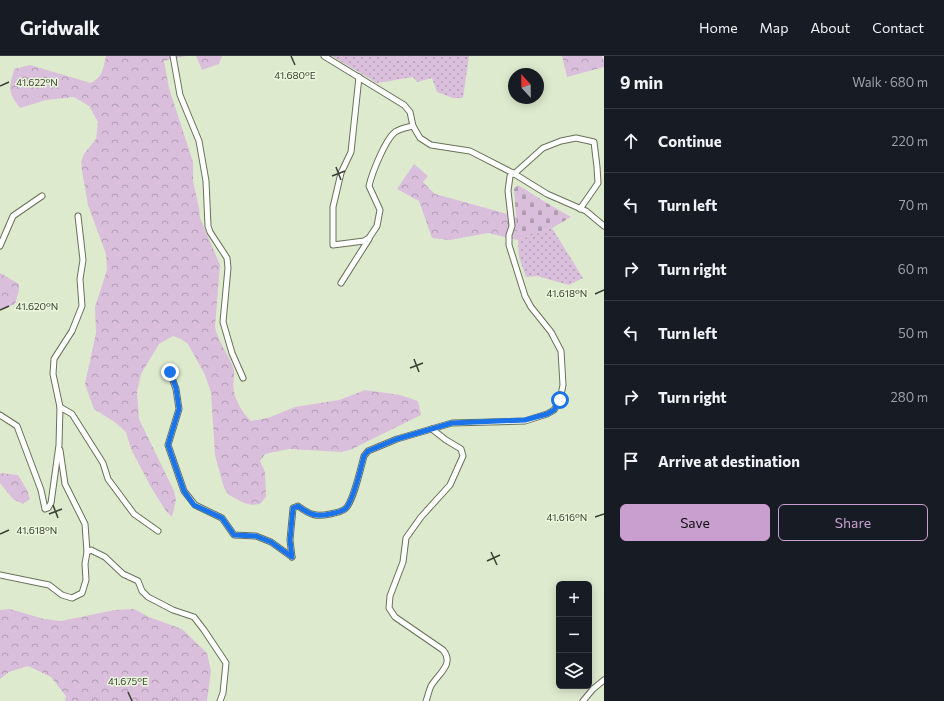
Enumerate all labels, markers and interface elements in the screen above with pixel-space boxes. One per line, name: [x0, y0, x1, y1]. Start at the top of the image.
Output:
text: Gridwalk: [20, 16, 100, 39]
text: Home: [699, 19, 738, 36]
text: Map: [760, 19, 788, 36]
text: About: [810, 19, 850, 36]
text: Contact: [872, 19, 924, 36]
north arrow: [508, 68, 544, 104]
text: 41.680°E: [274, 69, 316, 81]
text: 9 min: [620, 72, 663, 93]
text: Walk · 680 m: [852, 74, 928, 90]
text: 41.622°N: [16, 76, 58, 88]
icon: ahead: [620, 130, 642, 152]
text: Continue: [658, 132, 722, 150]
text: 220 m: [891, 133, 928, 149]
icon: left: [620, 194, 642, 216]
text: Turn left: [658, 196, 717, 214]
text: 70 m: [899, 197, 928, 213]
icon: right: [620, 258, 642, 280]
text: Turn right: [658, 260, 727, 278]
text: 60 m: [898, 261, 928, 277]
text: 41.618°N: [547, 287, 587, 299]
text: 41.620°N: [16, 300, 58, 312]
icon: left: [620, 322, 642, 344]
text: Turn left: [658, 324, 717, 342]
text: 50 m: [898, 325, 928, 341]
route end: [161, 363, 179, 381]
icon: right: [620, 386, 642, 408]
text: Turn right: [658, 388, 727, 406]
text: 280 m: [891, 389, 928, 405]
route start: [551, 391, 569, 409]
icon: arrive: [620, 450, 642, 472]
text: Arrive at destination: [658, 452, 800, 470]
button: Save: [620, 504, 770, 541]
button: Share: [778, 504, 928, 541]
text: 41.616°N: [547, 511, 587, 523]
text: 41.618°N: [17, 524, 57, 536]
map controls: [556, 581, 592, 689]
button: +: [556, 581, 592, 617]
button: −: [556, 617, 592, 653]
button: layers: [556, 653, 592, 689]
text: 41.675°E: [108, 675, 148, 687]

